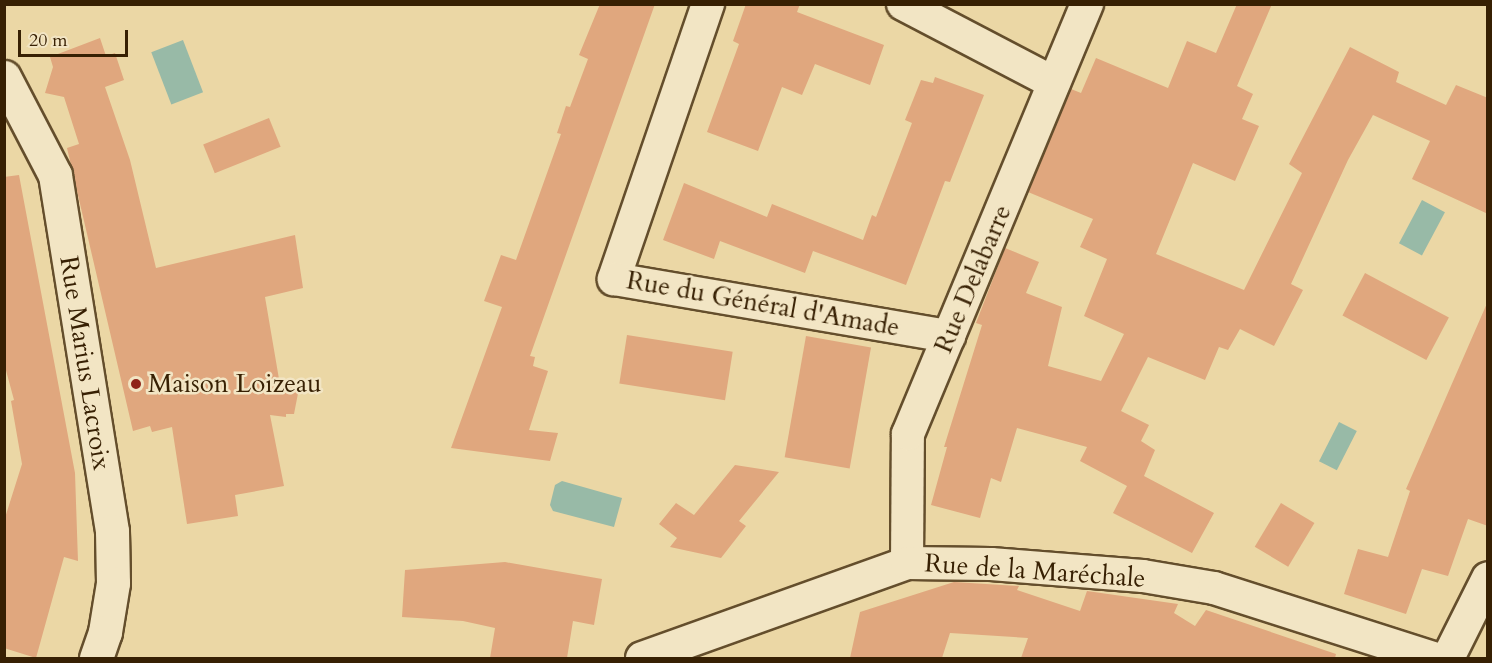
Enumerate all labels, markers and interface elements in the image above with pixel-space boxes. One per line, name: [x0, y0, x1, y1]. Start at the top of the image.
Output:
scale bar: [21, 18, 130, 56]
text: 20 m: [29, 28, 68, 53]
street label: Rue Delabarre: [928, 200, 1018, 358]
street label: Rue Marius Lacroix: [53, 254, 117, 472]
street label: Rue du Général d'Amade: [624, 265, 902, 343]
place label: Maison Loizeau: [148, 368, 322, 400]
marker: Maison Loizeau: [129, 377, 143, 391]
street label: Rue de la Maréchale: [924, 548, 1146, 594]

